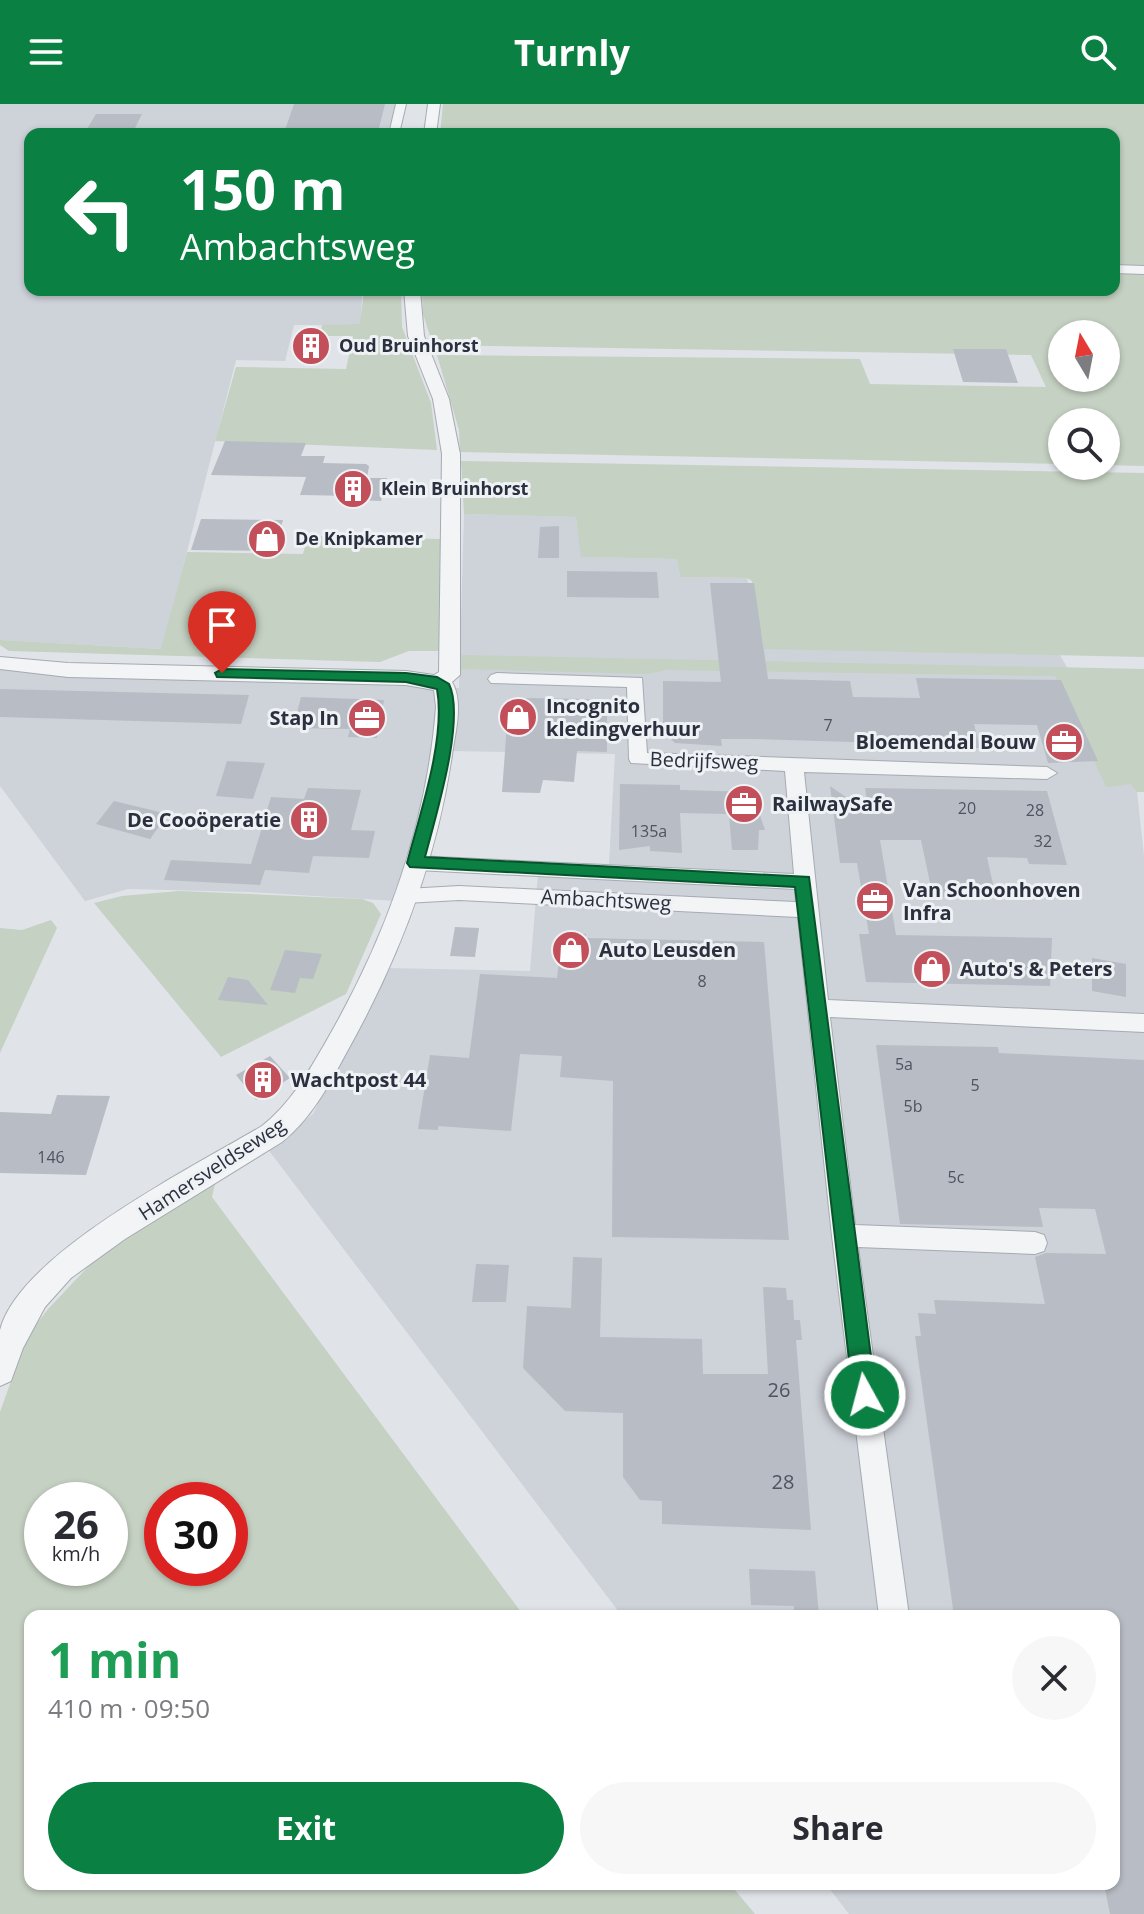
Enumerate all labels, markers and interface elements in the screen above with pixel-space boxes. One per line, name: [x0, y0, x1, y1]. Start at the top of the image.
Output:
text: Turnly: [514, 28, 630, 77]
icon: menu: [24, 30, 68, 74]
icon: search: [1076, 30, 1120, 74]
text: 150 m: [180, 150, 346, 226]
icon: left: [48, 160, 152, 264]
text: Ambachtsweg: [180, 222, 415, 271]
north arrow: [1048, 320, 1120, 392]
map controls: [1048, 320, 1120, 480]
building icon: Oud Bruinhorst: [290, 325, 332, 367]
place label: Oud Bruinhorst: [339, 333, 479, 357]
button: search: [1048, 408, 1120, 480]
building icon: Klein Bruinhorst: [332, 468, 374, 510]
place label: Klein Bruinhorst: [381, 476, 529, 500]
shop icon: De Knipkamer: [246, 518, 288, 560]
place label: De Knipkamer: [295, 526, 423, 550]
pin: [188, 591, 256, 673]
icon: arrive: [200, 603, 244, 647]
place label: Incognito kledingverhuur: [546, 692, 700, 742]
shop icon: Incognito kledingverhuur: [497, 696, 539, 738]
office icon: Stap In: [346, 697, 388, 739]
place label: Stap In: [270, 704, 339, 731]
house number: 7: [823, 714, 833, 736]
office icon: Bloemendal Bouw: [1043, 721, 1085, 763]
place label: Bloemendal Bouw: [856, 728, 1036, 755]
street label: Bedrijfsweg: [649, 745, 759, 776]
office icon: RailwaySafe: [723, 783, 765, 825]
place label: RailwaySafe: [772, 790, 893, 817]
house number: 20: [958, 797, 976, 819]
building icon: De Cooöperatie: [288, 799, 330, 841]
house number: 28: [1026, 799, 1044, 821]
place label: De Cooöperatie: [127, 806, 281, 833]
house number: 135a: [631, 820, 667, 842]
house number: 32: [1034, 830, 1052, 852]
place label: Van Schoonhoven Infra: [903, 876, 1081, 926]
office icon: Van Schoonhoven Infra: [854, 880, 896, 922]
street label: Ambachtsweg: [540, 883, 672, 916]
shop icon: Auto Leusden: [550, 929, 592, 971]
place label: Auto Leusden: [599, 936, 736, 963]
shop icon: Auto's & Peters: [911, 948, 953, 990]
place label: Auto's & Peters: [960, 955, 1113, 982]
house number: 8: [697, 970, 707, 992]
house number: 5a: [895, 1053, 913, 1075]
building icon: Wachtpost 44: [242, 1059, 284, 1101]
place label: Wachtpost 44: [291, 1066, 427, 1093]
house number: 5: [970, 1074, 980, 1096]
house number: 5b: [904, 1095, 922, 1117]
street label: Hamersveldseweg: [133, 1111, 291, 1226]
house number: 146: [37, 1146, 65, 1168]
house number: 5c: [948, 1166, 965, 1188]
position arrow: [823, 1353, 907, 1437]
house number: 26: [768, 1376, 790, 1403]
house number: 28: [772, 1468, 794, 1495]
speed limit sign: 30: [144, 1482, 248, 1586]
text: 26: [53, 1496, 99, 1551]
text: km/h: [52, 1540, 100, 1567]
text: 1 min: [48, 1627, 181, 1692]
button: close: [1012, 1636, 1096, 1720]
text: 410 m · 09:50: [48, 1690, 210, 1726]
button: Exit: [48, 1782, 564, 1874]
button: Share: [580, 1782, 1096, 1874]

